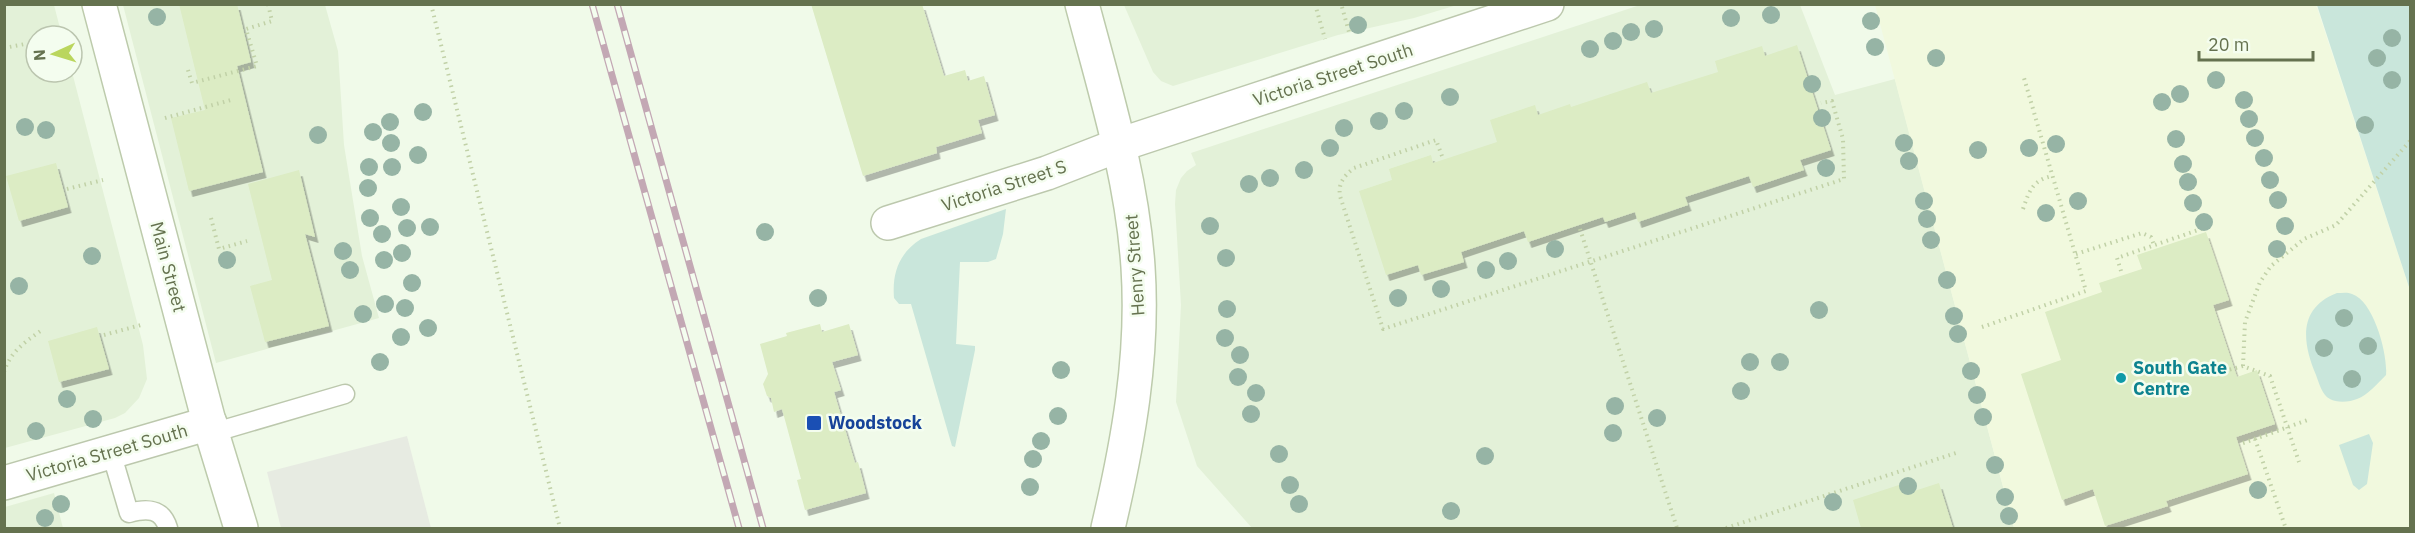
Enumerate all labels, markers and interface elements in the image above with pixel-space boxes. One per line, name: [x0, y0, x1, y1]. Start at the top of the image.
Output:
north arrow: [24, 24, 84, 84]
scale bar: [2199, 24, 2313, 62]
text: 20 m: [2208, 33, 2250, 56]
street label: Victoria Street South: [1250, 38, 1416, 111]
text: N: [29, 49, 49, 62]
street label: Victoria Street S: [939, 155, 1069, 217]
street label: Henry Street: [1119, 213, 1150, 317]
street label: Main Street: [145, 219, 192, 315]
place label: South Gate Centre: [2133, 356, 2227, 400]
marker: South Gate Centre: [2114, 371, 2128, 385]
place label: Woodstock: [828, 411, 923, 434]
marker: Woodstock: [805, 414, 823, 432]
street label: Victoria Street South: [24, 418, 190, 487]

